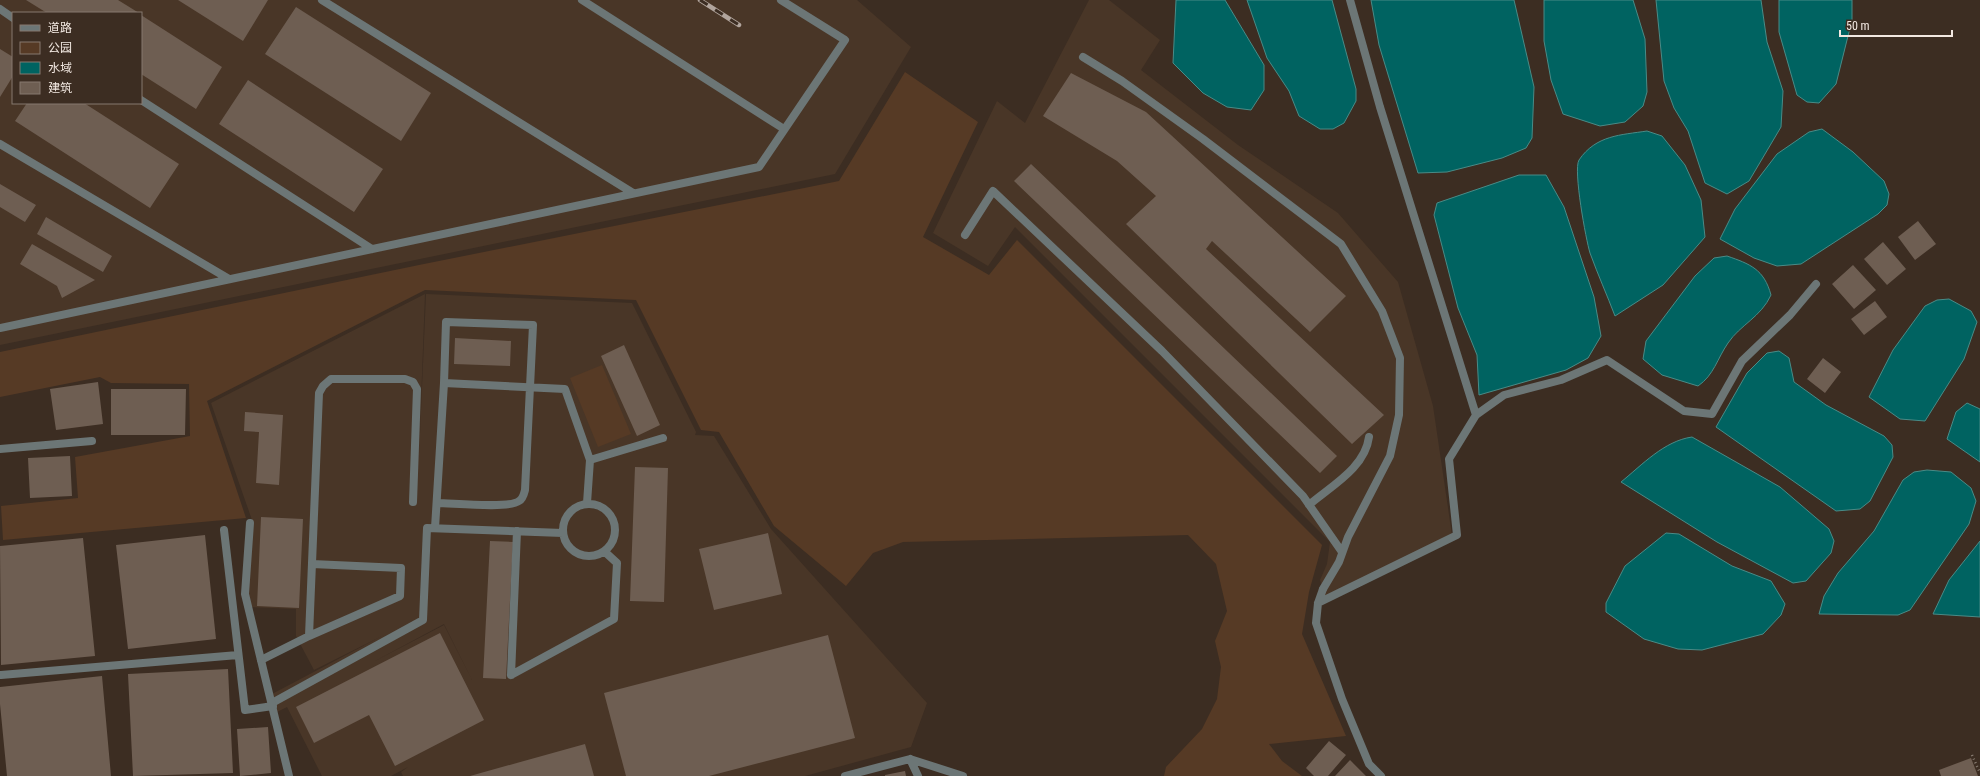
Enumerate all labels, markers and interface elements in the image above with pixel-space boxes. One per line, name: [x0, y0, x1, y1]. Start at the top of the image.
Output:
legend: [12, 12, 142, 104]
scale bar: [1840, 12, 1952, 38]
text: 50 m: [1846, 19, 1870, 33]
text: 道路: [48, 21, 72, 35]
text: 公园: [48, 41, 72, 55]
text: 水域: [48, 61, 72, 75]
text: 建筑: [48, 81, 72, 95]

